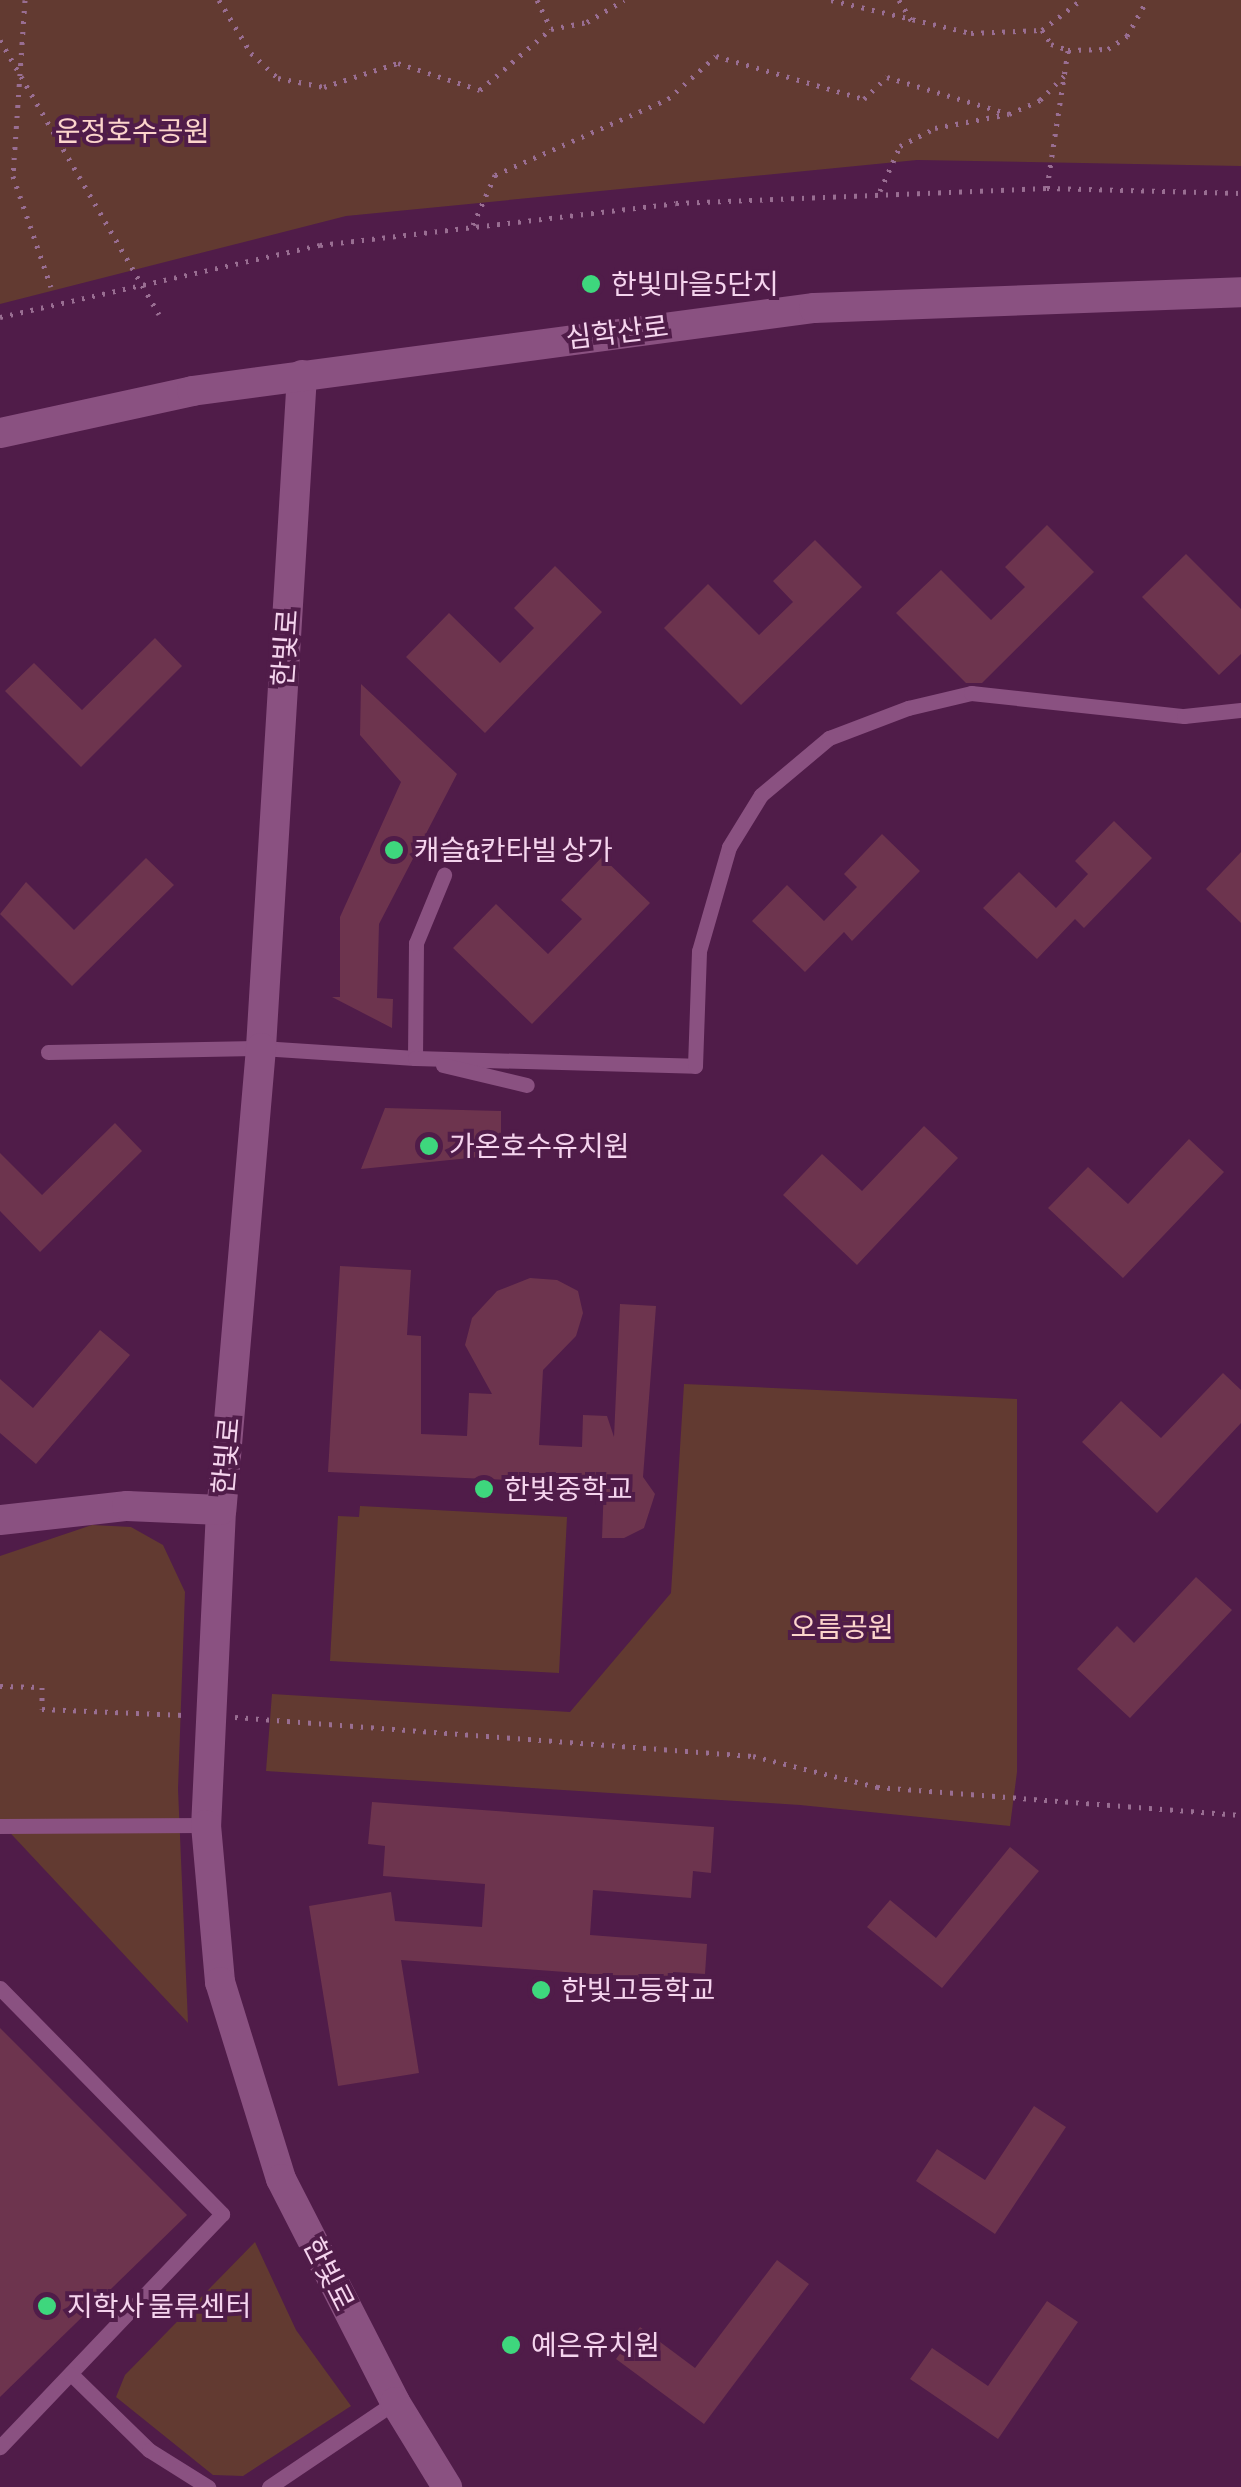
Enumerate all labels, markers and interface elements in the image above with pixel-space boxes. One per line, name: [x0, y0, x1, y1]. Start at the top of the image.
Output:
park label: 운정호수공원: [55, 114, 209, 148]
place label: 한빛마을5단지: [611, 267, 779, 301]
marker: 한빛마을5단지: [580, 273, 602, 295]
street label: 심학산로: [564, 309, 670, 355]
street label: 한빛로: [266, 608, 304, 688]
place label: 캐슬&칸타빌 상가: [414, 833, 613, 867]
marker: 캐슬&칸타빌 상가: [383, 839, 405, 861]
place label: 가온호수유치원: [449, 1129, 629, 1163]
marker: 가온호수유치원: [418, 1135, 440, 1157]
street label: 한빛로: [206, 1416, 246, 1496]
place label: 한빛중학교: [504, 1472, 633, 1506]
marker: 한빛중학교: [473, 1478, 495, 1500]
park label: 오름공원: [790, 1610, 894, 1644]
place label: 한빛고등학교: [561, 1973, 716, 2007]
marker: 한빛고등학교: [530, 1979, 552, 2001]
street label: 한빛로: [296, 2232, 362, 2316]
place label: 지학사 물류센터: [67, 2289, 251, 2323]
marker: 지학사 물류센터: [36, 2295, 58, 2317]
place label: 예은유치원: [531, 2328, 660, 2362]
marker: 예은유치원: [500, 2334, 522, 2356]

